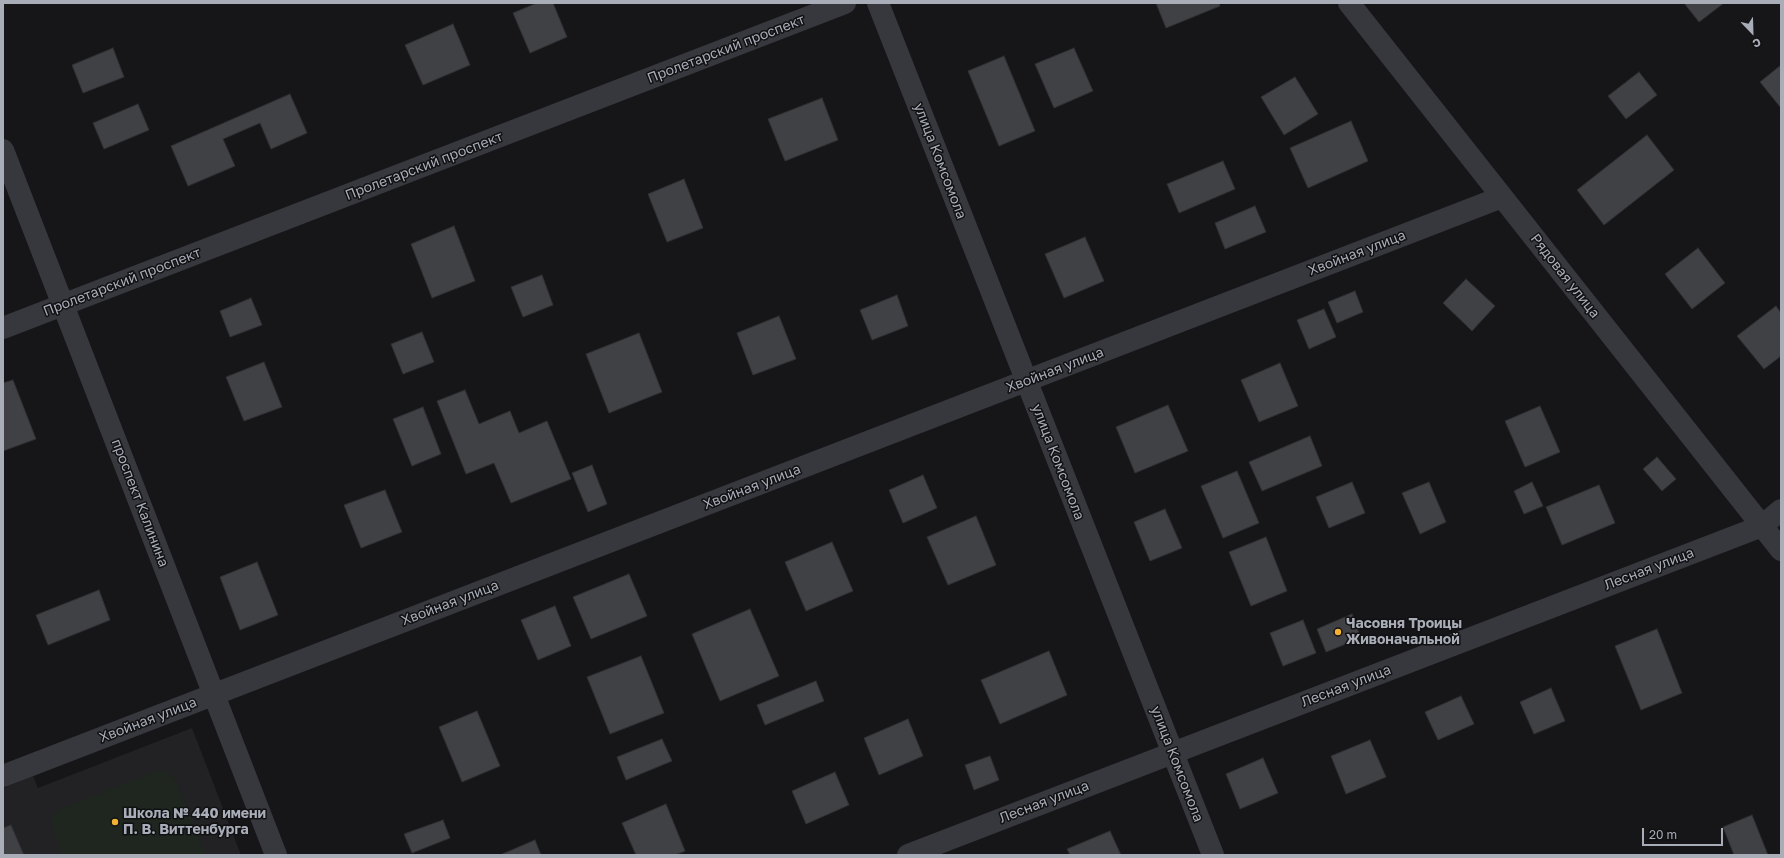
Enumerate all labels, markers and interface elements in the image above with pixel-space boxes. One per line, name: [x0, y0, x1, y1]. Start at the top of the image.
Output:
street label: Пролетарский проспект: [645, 11, 807, 87]
north arrow: [1732, 12, 1772, 52]
text: С: [1751, 36, 1763, 51]
street label: улица Комсомола: [910, 101, 970, 221]
street label: Пролетарский проспект: [343, 128, 505, 204]
street label: Хвойная улица: [1306, 227, 1408, 279]
street label: Рядовая улица: [1527, 231, 1603, 321]
street label: Пролетарский проспект: [41, 244, 203, 320]
street label: Хвойная улица: [1004, 344, 1106, 396]
street label: улица Комсомола: [1028, 402, 1088, 522]
street label: проспект Калинина: [108, 437, 172, 569]
street label: Хвойная улица: [701, 461, 803, 513]
street label: Лесная улица: [1602, 544, 1696, 594]
street label: Хвойная улица: [399, 577, 501, 629]
place label: Часовня Троицы Живоначальной: [1346, 616, 1462, 648]
marker: Часовня Троицы Живоначальной: [1333, 627, 1343, 637]
street label: Лесная улица: [1299, 661, 1393, 711]
street label: Хвойная улица: [97, 694, 199, 746]
street label: улица Комсомола: [1147, 704, 1207, 824]
street label: Лесная улица: [997, 777, 1091, 827]
place label: Школа № 440 имени П. В. Виттенбурга: [123, 806, 266, 838]
marker: Школа № 440 имени П. В. Виттенбурга: [110, 817, 120, 827]
scale bar: [1644, 820, 1725, 846]
text: 20 m: [1649, 827, 1677, 842]

